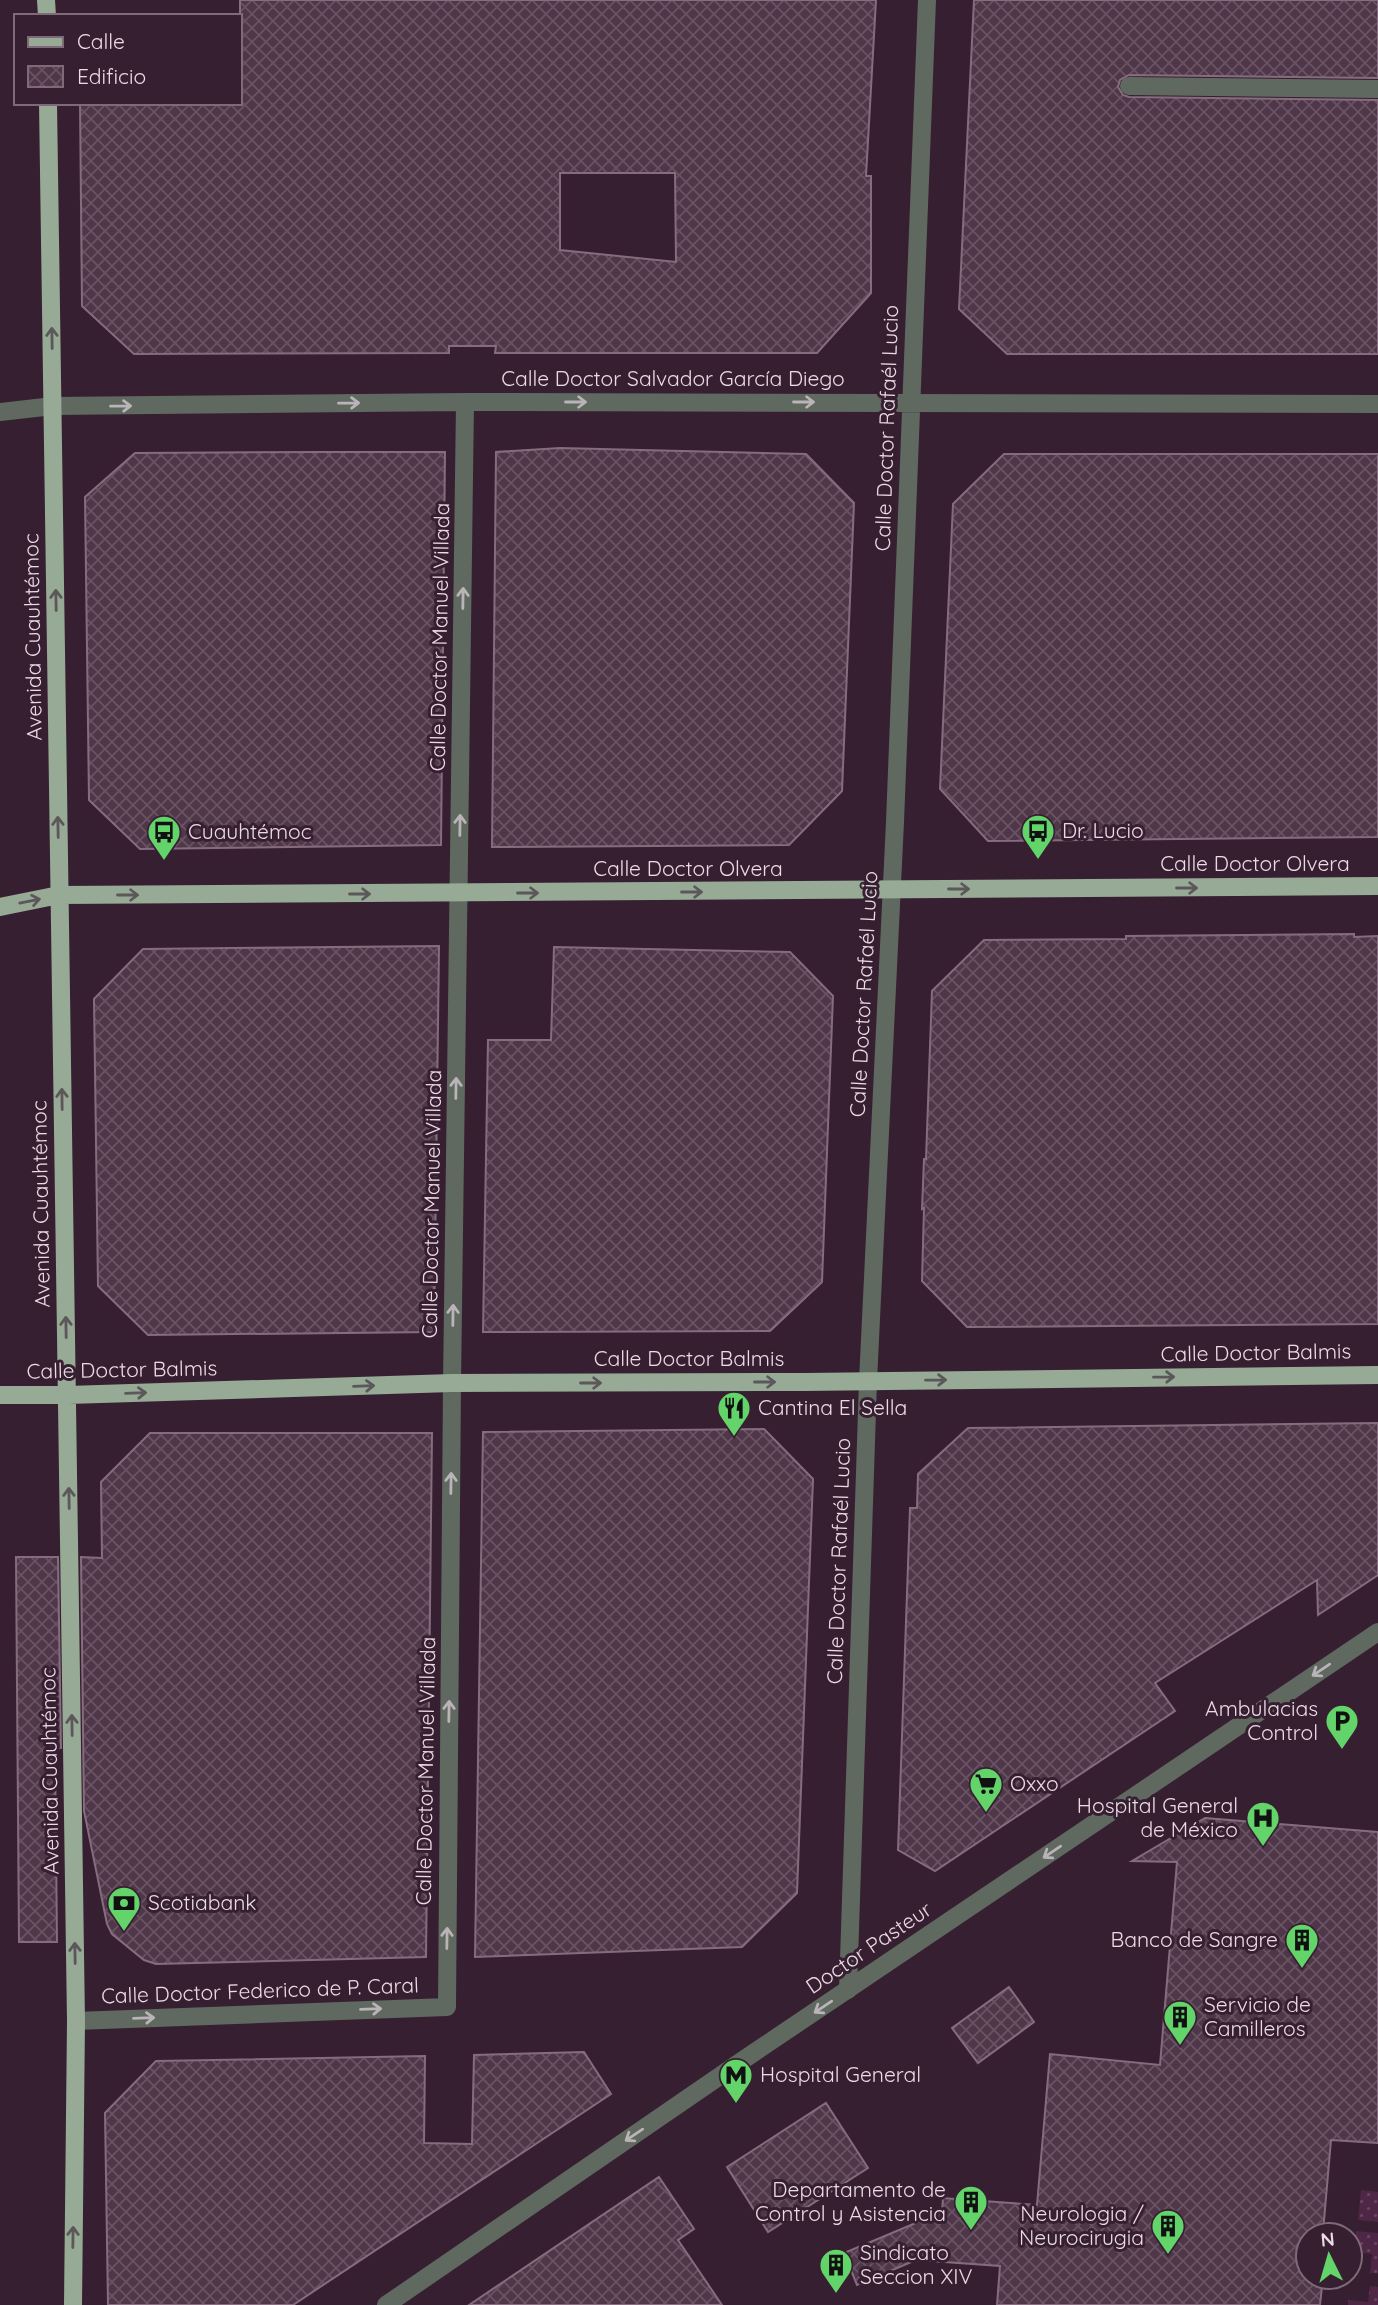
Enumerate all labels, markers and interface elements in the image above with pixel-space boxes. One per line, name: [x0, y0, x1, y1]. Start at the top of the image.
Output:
legend: [14, 14, 242, 105]
text: Calle: [77, 28, 125, 54]
text: Edificio: [77, 63, 146, 89]
street label: Calle Doctor Rafaél Lucio: [869, 304, 903, 552]
one-way arrow: [45, 327, 59, 350]
street label: Calle Doctor Salvador García Diego: [501, 365, 845, 391]
one-way arrow: [565, 395, 588, 409]
one-way arrow: [792, 395, 815, 409]
one-way arrow: [337, 396, 360, 410]
one-way arrow: [110, 399, 133, 412]
street label: Calle Doctor Manuel Villada: [424, 502, 454, 772]
street label: Avenida Cuauhtémoc: [17, 533, 47, 741]
one-way arrow: [456, 586, 470, 609]
one-way arrow: [49, 588, 62, 611]
bus stop icon: Dr. Lucio: [1019, 812, 1057, 861]
bus stop icon: Cuauhtémoc: [145, 813, 183, 862]
one-way arrow: [454, 814, 467, 837]
one-way arrow: [52, 816, 65, 839]
place label: Dr. Lucio: [1062, 817, 1144, 843]
place label: Cuauhtémoc: [188, 818, 312, 844]
street label: Calle Doctor Olvera: [1160, 850, 1350, 876]
street label: Calle Doctor Olvera: [593, 855, 783, 881]
street label: Calle Doctor Rafaél Lucio: [844, 870, 882, 1118]
one-way arrow: [1175, 881, 1198, 895]
one-way arrow: [948, 882, 971, 896]
one-way arrow: [680, 885, 703, 899]
one-way arrow: [516, 886, 539, 900]
one-way arrow: [348, 887, 371, 901]
one-way arrow: [116, 888, 139, 902]
one-way arrow: [18, 894, 41, 907]
street label: Calle Doctor Manuel Villada: [416, 1069, 446, 1339]
one-way arrow: [450, 1076, 463, 1099]
one-way arrow: [56, 1088, 69, 1111]
street label: Avenida Cuauhtémoc: [25, 1100, 55, 1308]
one-way arrow: [446, 1304, 460, 1327]
one-way arrow: [59, 1315, 73, 1338]
street label: Calle Doctor Balmis: [1160, 1337, 1351, 1367]
street label: Calle Doctor Balmis: [594, 1345, 784, 1371]
street label: Calle Doctor Balmis: [26, 1354, 217, 1384]
one-way arrow: [1152, 1371, 1175, 1384]
one-way arrow: [924, 1373, 947, 1387]
one-way arrow: [753, 1375, 776, 1389]
one-way arrow: [579, 1376, 602, 1390]
one-way arrow: [352, 1379, 375, 1393]
one-way arrow: [125, 1386, 148, 1399]
restaurant icon: Cantina El Sella: [715, 1389, 753, 1438]
place label: Cantina El Sella: [758, 1394, 907, 1420]
street label: Calle Doctor Rafaél Lucio: [821, 1437, 855, 1685]
one-way arrow: [444, 1472, 458, 1495]
one-way arrow: [62, 1486, 76, 1509]
street label: Calle Doctor Manuel Villada: [410, 1636, 440, 1906]
one-way arrow: [1312, 1663, 1332, 1677]
street label: Avenida Cuauhtémoc: [34, 1667, 64, 1875]
place label: Ambulacias Control: [1205, 1695, 1318, 1745]
one-way arrow: [442, 1700, 456, 1723]
parking icon: Ambulacias Control: [1323, 1702, 1361, 1751]
one-way arrow: [65, 1714, 79, 1737]
supermarket icon: Oxxo: [967, 1765, 1005, 1814]
place label: Oxxo: [1010, 1770, 1059, 1796]
place label: Hospital General de México: [1077, 1792, 1238, 1842]
hospital icon: Hospital General de México: [1244, 1799, 1282, 1848]
one-way arrow: [1043, 1845, 1062, 1859]
bank icon: Scotiabank: [105, 1884, 143, 1933]
place label: Scotiabank: [148, 1889, 257, 1915]
street label: Doctor Pasteur: [801, 1896, 936, 1999]
building icon: Banco de Sangre: [1283, 1921, 1321, 1970]
place label: Banco de Sangre: [1111, 1926, 1278, 1952]
one-way arrow: [440, 1927, 454, 1950]
one-way arrow: [68, 1941, 82, 1964]
street label: Calle Doctor Federico de P. Caral: [101, 1971, 419, 2009]
place label: Servicio de Camilleros: [1204, 1991, 1311, 2041]
building icon: Servicio de Camilleros: [1161, 1998, 1199, 2047]
one-way arrow: [814, 2000, 833, 2014]
one-way arrow: [360, 2003, 383, 2016]
one-way arrow: [132, 2012, 155, 2025]
metro station icon: Hospital General: [717, 2056, 755, 2105]
place label: Hospital General: [760, 2061, 921, 2087]
one-way arrow: [625, 2128, 645, 2142]
place label: Departamento de Control y Asistencia: [755, 2176, 946, 2226]
building icon: Departamento de Control y Asistencia: [952, 2183, 990, 2232]
place label: Neurologia / Neurocirugia: [1019, 2200, 1144, 2250]
building icon: Neurologia / Neurocirugia: [1149, 2207, 1187, 2256]
north arrow: [1294, 2221, 1364, 2291]
one-way arrow: [66, 2226, 80, 2249]
text: N: [1320, 2227, 1336, 2252]
place label: Sindicato Seccion XIV: [860, 2239, 972, 2289]
building icon: Sindicato Seccion XIV: [817, 2246, 855, 2295]

